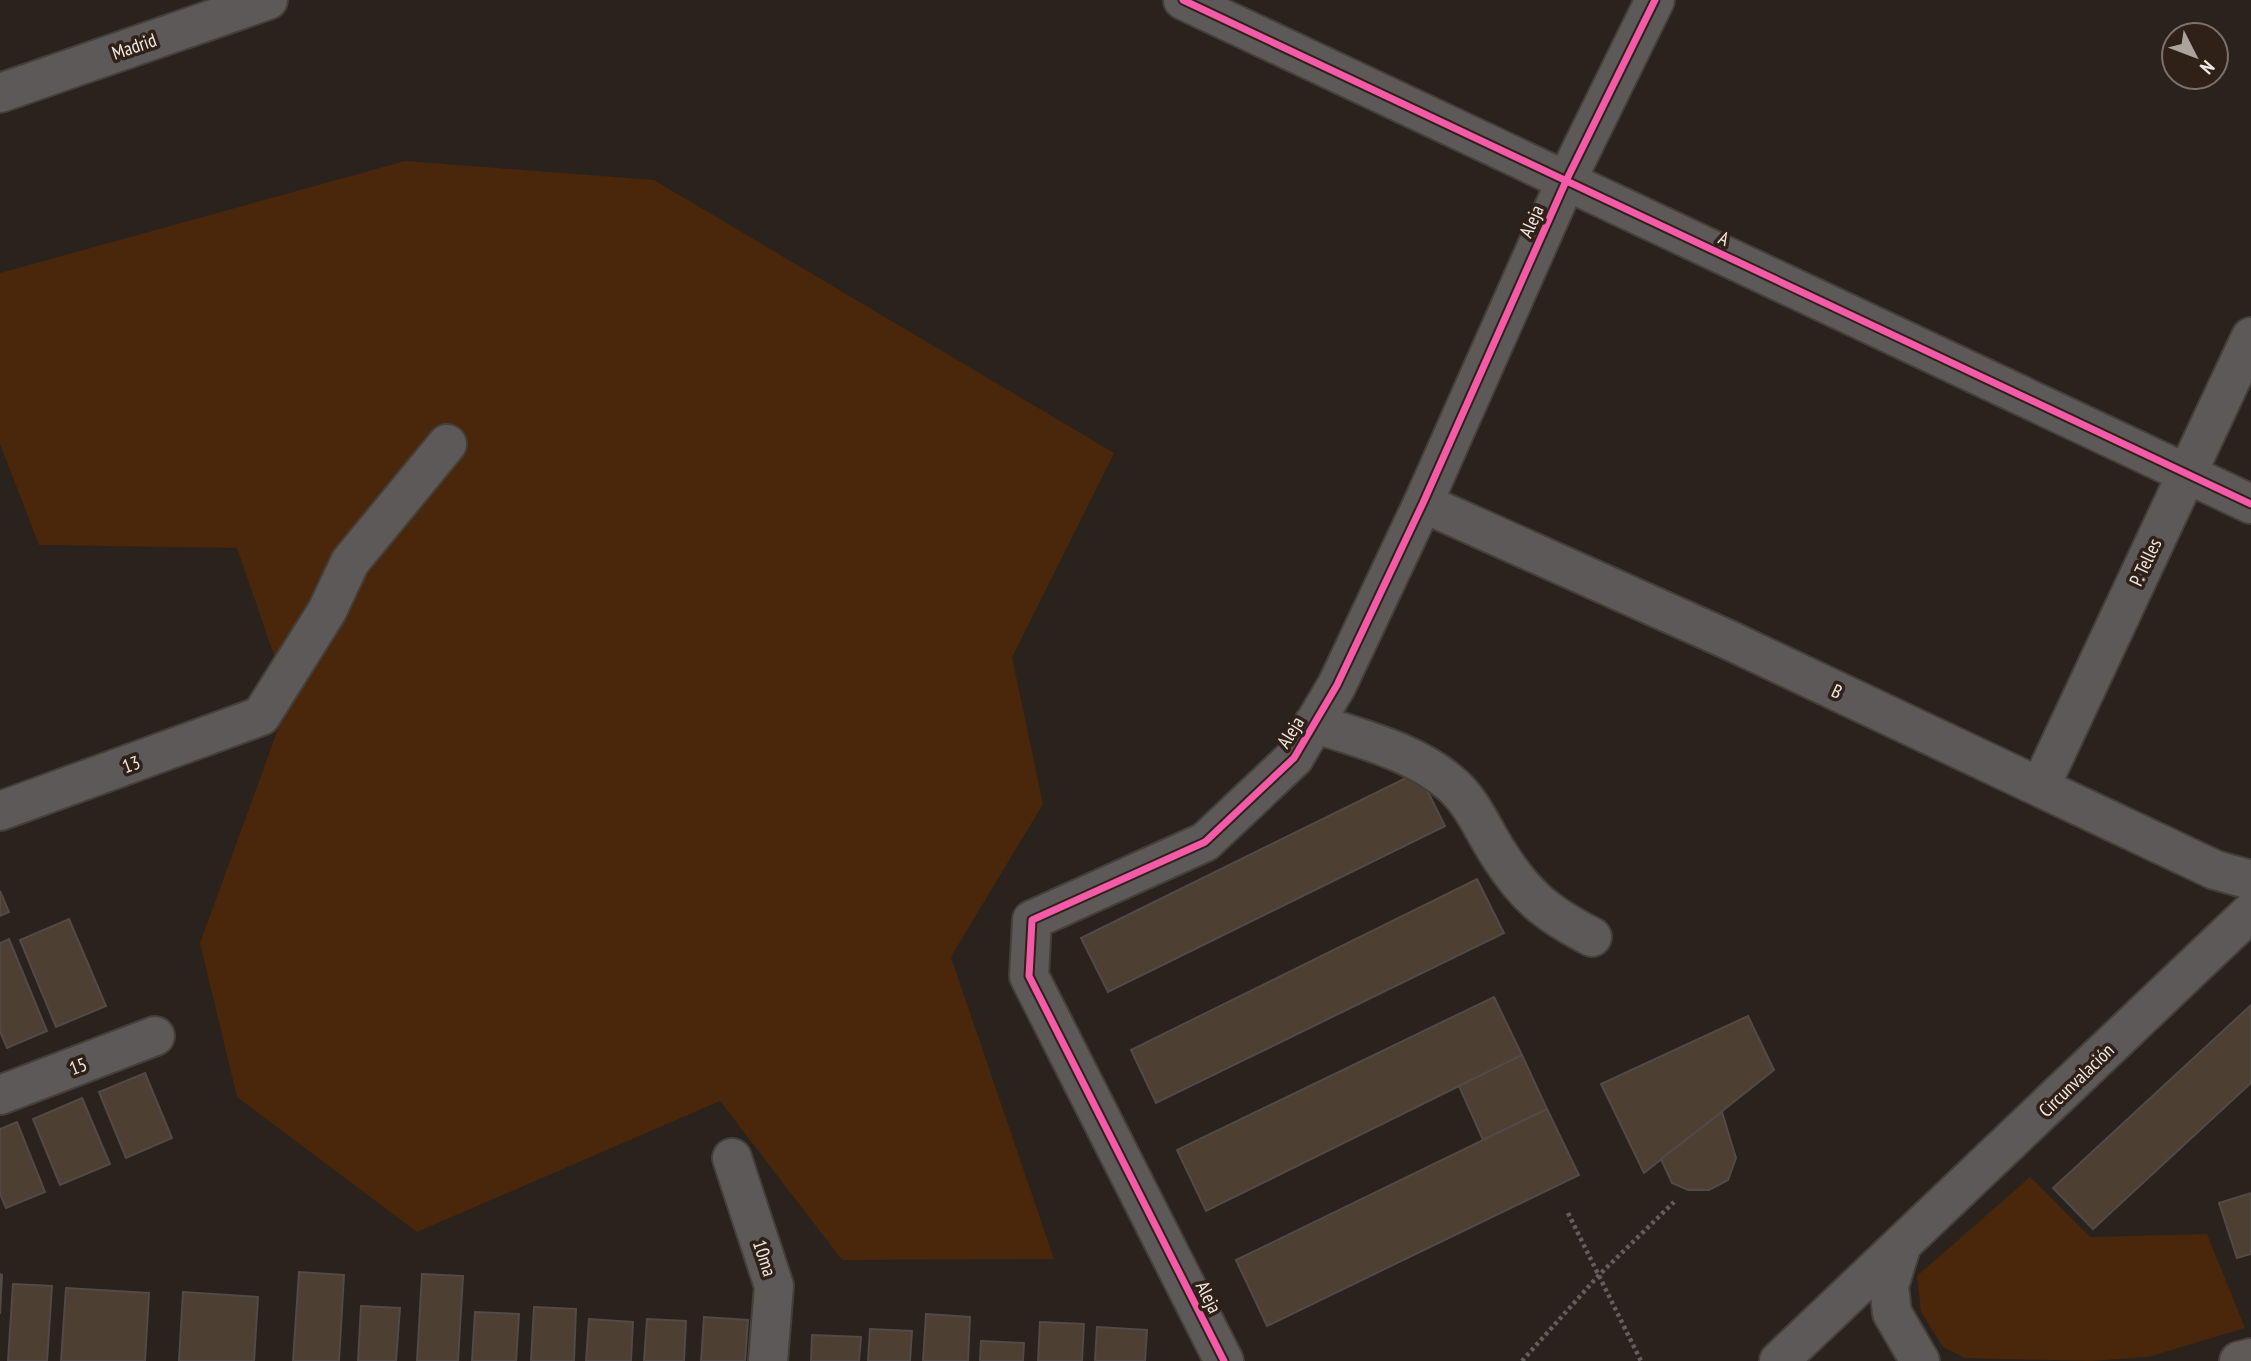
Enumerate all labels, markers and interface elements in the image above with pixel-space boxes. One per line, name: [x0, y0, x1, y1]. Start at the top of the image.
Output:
north arrow: [2160, 21, 2230, 91]
street label: Madrid: [109, 27, 159, 65]
text: N: [2195, 56, 2220, 79]
street label: Aleja: [1513, 201, 1549, 241]
street label: A: [1715, 225, 1733, 251]
street label: P. Telles: [2124, 534, 2166, 590]
street label: B: [1828, 678, 1846, 704]
street label: Aleja: [1271, 712, 1309, 752]
street label: 13: [119, 750, 143, 778]
street label: Circunvalación: [2033, 1038, 2119, 1122]
street label: 15: [66, 1052, 90, 1080]
street label: 10ma: [748, 1237, 782, 1279]
street label: Aleja: [1191, 1277, 1227, 1317]

